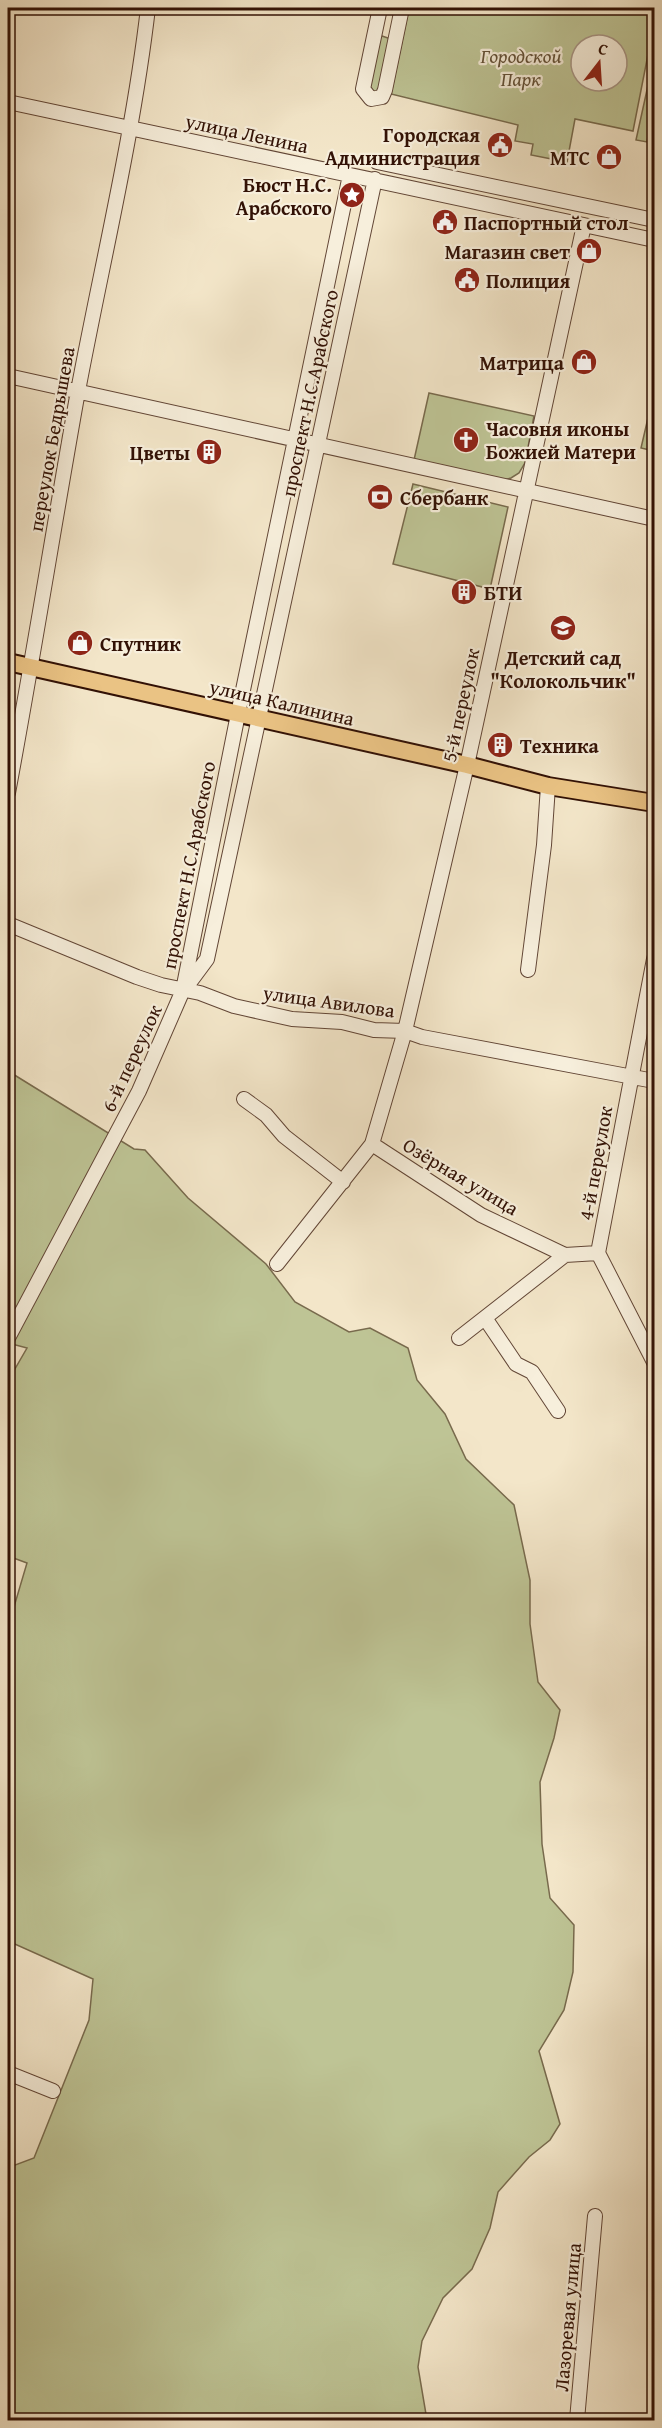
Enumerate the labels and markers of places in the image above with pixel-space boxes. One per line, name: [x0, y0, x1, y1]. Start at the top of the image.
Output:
place label: Городская Администрация: [325, 120, 480, 172]
public building icon: Городская Администрация: [485, 130, 515, 160]
shop icon: МТС: [594, 142, 624, 172]
place label: МТС: [550, 143, 590, 172]
place label: Бюст Н.С. Арабского: [236, 170, 332, 222]
place icon: Бюст Н.С. Арабского: [337, 180, 367, 210]
public building icon: Паспортный стол: [430, 207, 460, 237]
place label: Паспортный стол: [464, 208, 629, 237]
shop icon: Магазин свет: [574, 236, 604, 266]
place label: Магазин свет: [445, 237, 570, 266]
public building icon: Полиция: [452, 265, 482, 295]
place label: Полиция: [486, 266, 571, 295]
shop icon: Матрица: [569, 347, 599, 377]
place label: Матрица: [479, 348, 565, 377]
place label: Часовня иконы Божией Матери: [486, 414, 636, 466]
church icon: Часовня иконы Божией Матери: [451, 425, 481, 455]
building icon: Цветы: [194, 437, 224, 467]
place label: Цветы: [130, 438, 191, 467]
bank icon: Сбербанк: [365, 482, 395, 512]
place label: Сбербанк: [400, 483, 489, 512]
building icon: БТИ: [449, 577, 479, 607]
place label: БТИ: [484, 578, 522, 607]
school or university icon: Детский сад "Колокольчик": [548, 613, 578, 643]
shop icon: Спутник: [65, 628, 95, 658]
place label: Спутник: [100, 629, 181, 658]
place label: Детский сад "Колокольчик": [490, 643, 636, 695]
building icon: Техника: [485, 730, 515, 760]
place label: Техника: [520, 731, 599, 760]

